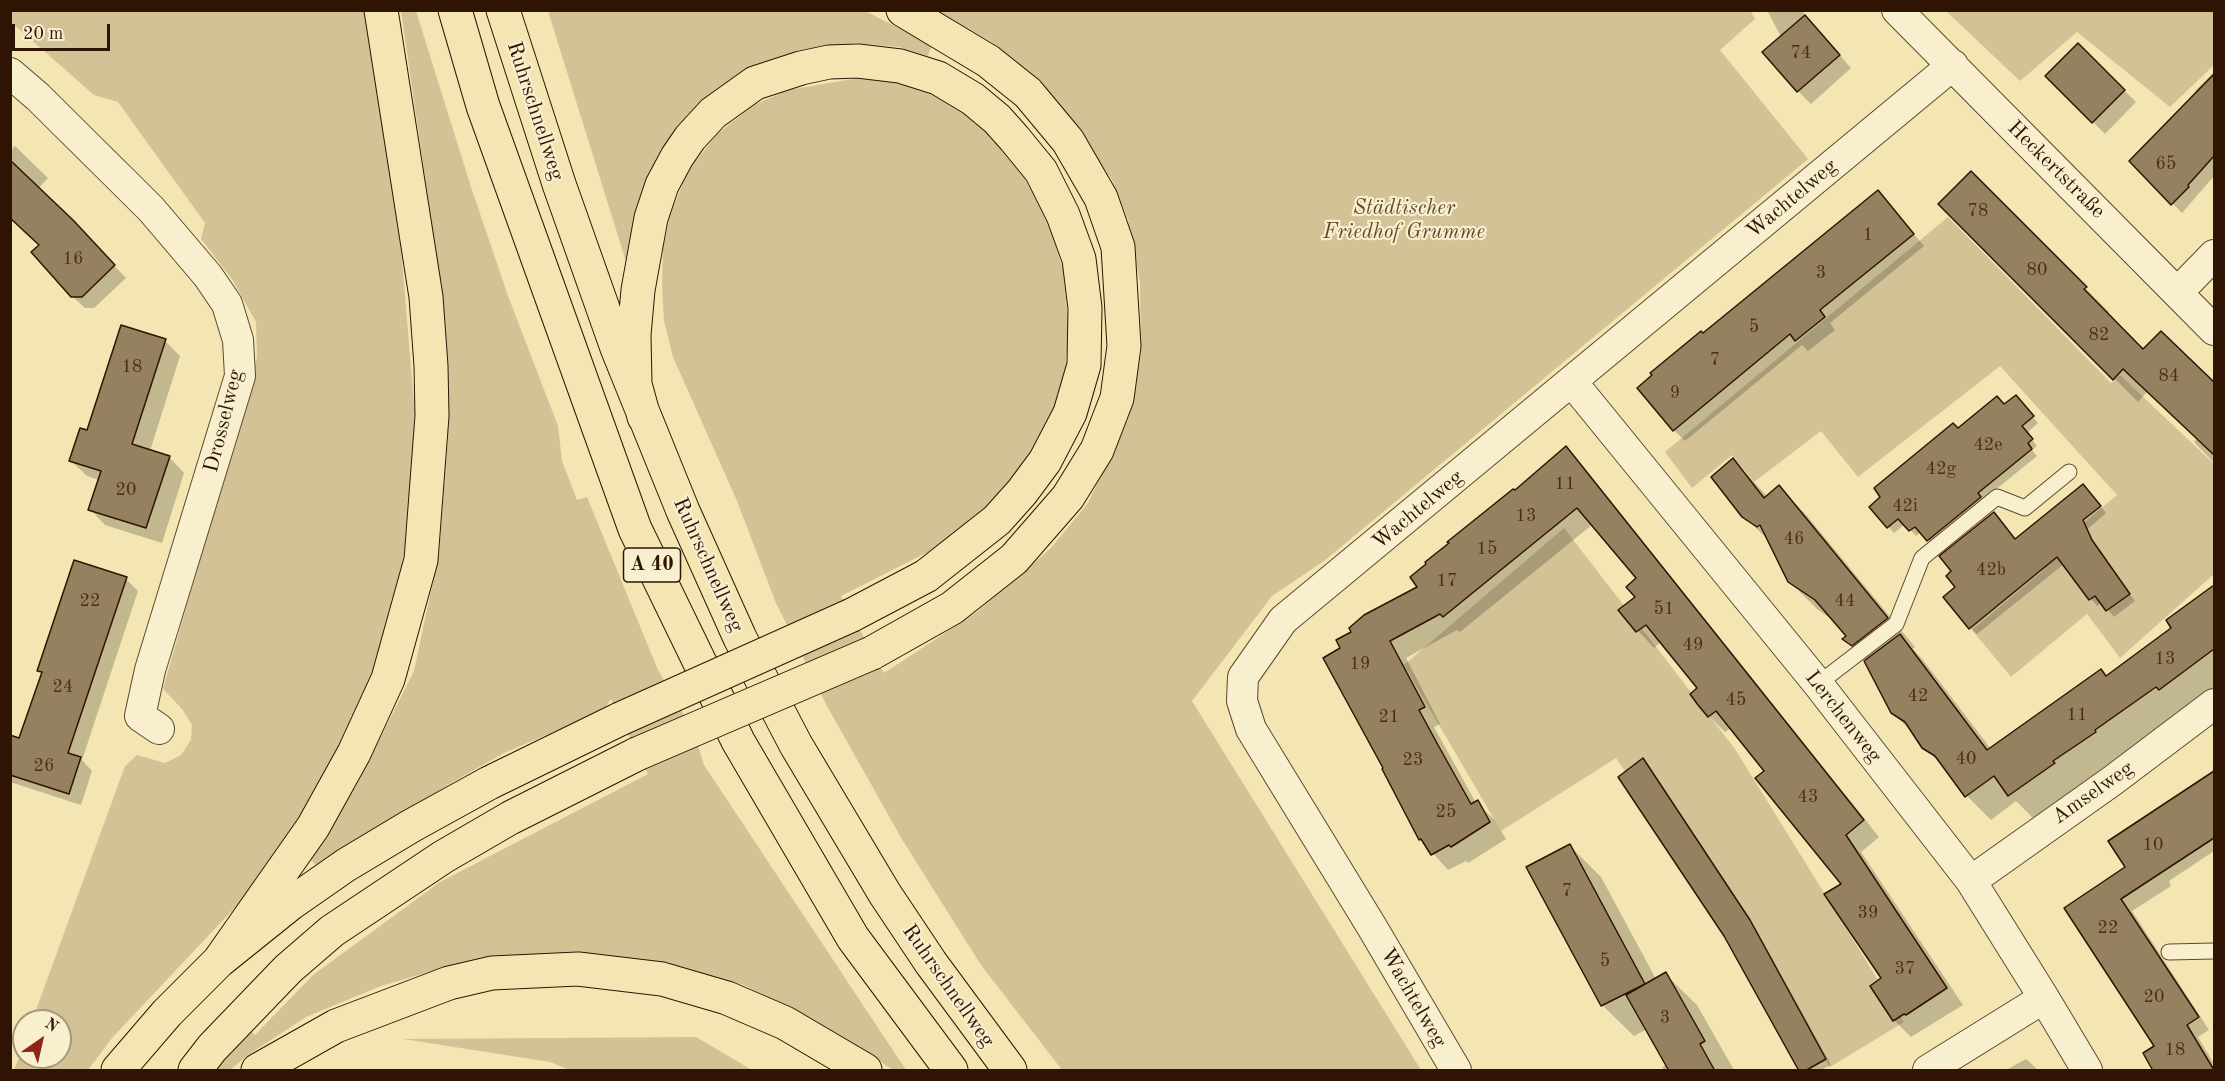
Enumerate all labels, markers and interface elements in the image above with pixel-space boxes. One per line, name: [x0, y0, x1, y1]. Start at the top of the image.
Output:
scale bar: [15, 12, 112, 50]
text: 20 m: [23, 25, 63, 43]
street label: Ruhrschnellweg: [501, 38, 569, 184]
house number: 74: [1791, 42, 1811, 64]
street label: Heckertstraße: [2002, 116, 2110, 224]
house number: 65: [2156, 153, 2176, 175]
street label: Wachtelweg: [1742, 154, 1842, 244]
park label: Städtischer Friedhof Grumme: [1323, 195, 1485, 245]
house number: 78: [1968, 200, 1988, 222]
house number: 1: [1863, 224, 1873, 246]
house number: 16: [63, 248, 83, 270]
house number: 80: [2027, 259, 2047, 281]
house number: 3: [1816, 262, 1826, 284]
house number: 5: [1749, 316, 1759, 338]
house number: 82: [2089, 324, 2109, 346]
house number: 7: [1710, 349, 1720, 371]
house number: 18: [122, 356, 142, 378]
house number: 84: [2159, 365, 2179, 387]
street label: Drosselweg: [199, 367, 249, 475]
house number: 9: [1670, 382, 1680, 404]
house number: 42e: [1973, 434, 2003, 456]
house number: 42g: [1926, 458, 1956, 480]
street label: Wachtelweg: [1368, 465, 1468, 555]
house number: 11: [1555, 473, 1575, 495]
house number: 20: [116, 479, 136, 501]
street label: Ruhrschnellweg: [667, 494, 749, 636]
house number: 42i: [1892, 495, 1918, 517]
house number: 13: [1516, 505, 1536, 527]
house number: 46: [1784, 528, 1804, 550]
house number: 15: [1477, 538, 1497, 560]
road number: A 40: [624, 548, 680, 582]
house number: 42b: [1976, 559, 2006, 581]
house number: 17: [1437, 570, 1457, 592]
house number: 22: [80, 590, 100, 612]
house number: 44: [1835, 590, 1855, 612]
house number: 51: [1654, 598, 1674, 620]
house number: 49: [1683, 634, 1703, 656]
house number: 13: [2155, 648, 2175, 670]
house number: 19: [1350, 653, 1370, 675]
street label: Lerchenweg: [1799, 666, 1887, 768]
house number: 24: [53, 676, 73, 698]
house number: 42: [1908, 685, 1928, 707]
house number: 45: [1726, 689, 1746, 711]
house number: 11: [2067, 704, 2087, 726]
house number: 21: [1379, 706, 1399, 728]
house number: 40: [1956, 748, 1976, 770]
house number: 23: [1403, 749, 1423, 771]
house number: 26: [34, 755, 54, 777]
street label: Amselweg: [2047, 756, 2139, 830]
house number: 43: [1798, 786, 1818, 808]
house number: 25: [1436, 801, 1456, 823]
house number: 10: [2143, 834, 2163, 856]
house number: 7: [1562, 880, 1572, 902]
house number: 39: [1858, 902, 1878, 924]
house number: 22: [2098, 917, 2118, 939]
street label: Ruhrschnellweg: [896, 920, 1000, 1052]
street label: Wachtelweg: [1374, 944, 1452, 1052]
house number: 5: [1600, 950, 1610, 972]
house number: 37: [1895, 958, 1915, 980]
house number: 20: [2144, 986, 2164, 1008]
house number: 3: [1660, 1007, 1670, 1029]
north arrow: [12, 1009, 72, 1069]
text: N: [41, 1016, 60, 1036]
house number: 18: [2165, 1039, 2185, 1061]

